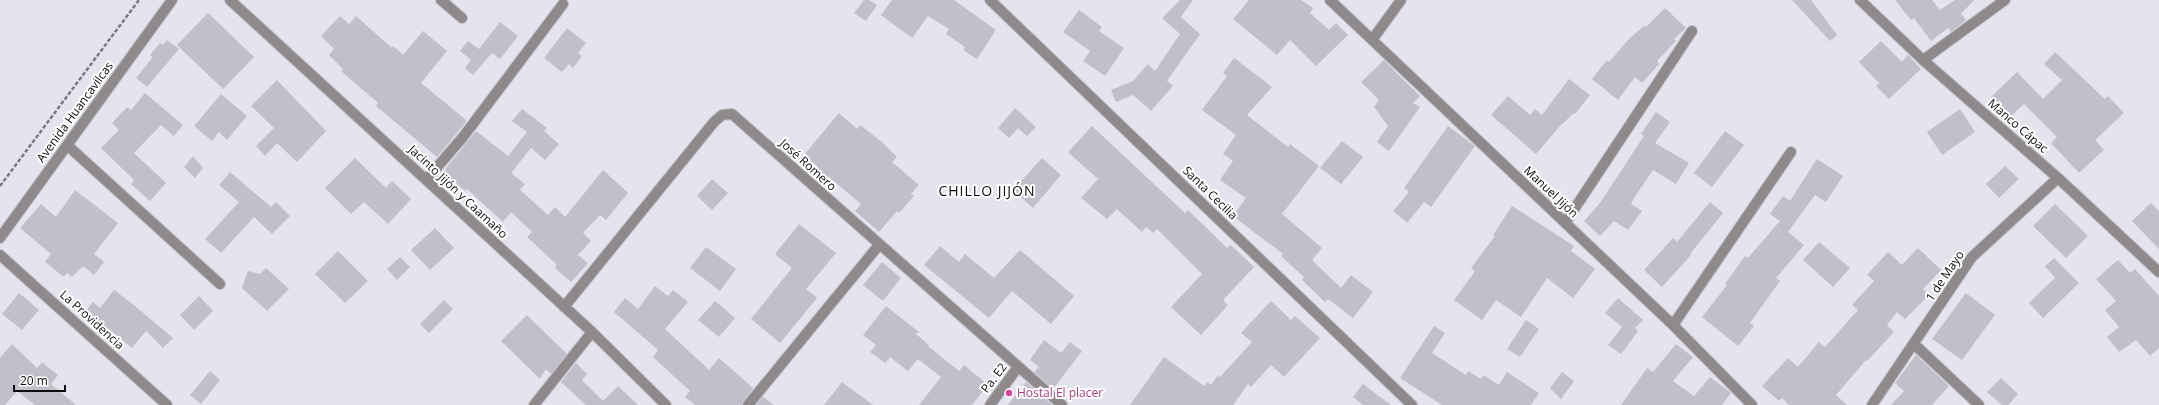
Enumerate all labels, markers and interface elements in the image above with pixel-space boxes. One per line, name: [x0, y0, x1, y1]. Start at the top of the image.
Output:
street label: Avenida Huancavilcas: [32, 58, 117, 166]
street label: Manco Cápac: [1984, 95, 2052, 157]
street label: José Romero: [776, 134, 840, 195]
street label: Jacinto Jijón y Caamaño: [404, 140, 512, 242]
street label: Santa Cecilia: [1179, 162, 1242, 223]
street label: Manuel Jijón: [1520, 162, 1582, 221]
district label: CHILLO JIJÓN: [938, 181, 1036, 200]
street label: 1 de Mayo: [1921, 247, 1968, 304]
street label: La Providencia: [56, 286, 128, 353]
street label: Pa. E2: [977, 359, 1011, 396]
scale bar: [14, 367, 65, 393]
text: 20 m: [20, 372, 48, 389]
place label: Hostal El placer: [1017, 384, 1103, 401]
marker: Hostal El placer: [1004, 388, 1014, 398]

